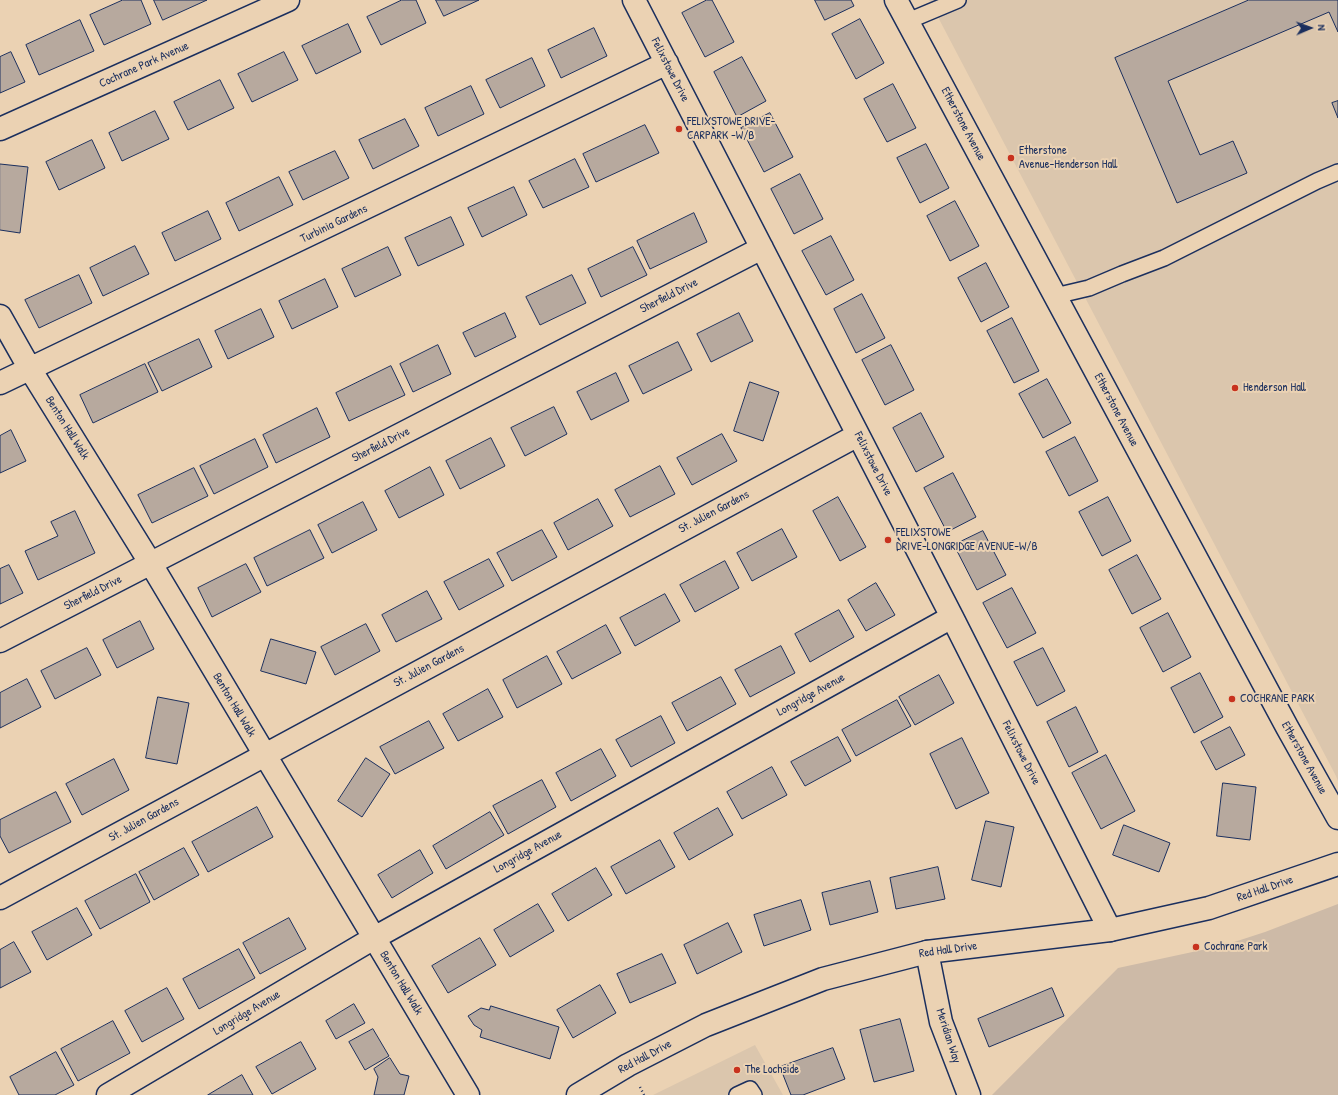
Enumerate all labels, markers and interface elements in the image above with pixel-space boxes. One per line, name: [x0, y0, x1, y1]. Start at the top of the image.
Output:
north arrow: [1290, 8, 1330, 48]
text: N: [1315, 24, 1329, 31]
street label: Felixstowe Drive: [648, 36, 692, 104]
street label: Cochrane Park Avenue: [97, 39, 191, 91]
street label: Etherstone Avenue: [938, 85, 988, 163]
place label: FELIXSTOWE DRIVE- CARPARK -W/B: [687, 115, 775, 143]
marker: FELIXSTOWE DRIVE- CARPARK -W/B: [674, 124, 684, 134]
place label: Etherstone Avenue-Henderson Hall: [1019, 144, 1117, 172]
marker: Etherstone Avenue-Henderson Hall: [1006, 153, 1016, 163]
street label: Turbinia Gardens: [298, 202, 370, 246]
street label: Sherfield Drive: [638, 275, 700, 317]
street label: Etherstone Avenue: [1091, 371, 1141, 449]
place label: Henderson Hall: [1243, 381, 1306, 395]
marker: Henderson Hall: [1230, 383, 1240, 393]
street label: Benton Hall Walk: [42, 394, 92, 462]
street label: Sherfield Drive: [350, 424, 412, 466]
street label: Felixstowe Drive: [851, 430, 895, 498]
street label: St. Julien Gardens: [676, 487, 752, 537]
place label: FELIXSTOWE DRIVE-LONGRIDGE AVENUE-W/B: [896, 526, 1038, 554]
marker: FELIXSTOWE DRIVE-LONGRIDGE AVENUE-W/B: [883, 535, 893, 545]
street label: Sherfield Drive: [62, 572, 124, 614]
street label: St. Julien Gardens: [391, 641, 467, 691]
street label: Benton Hall Walk: [209, 670, 259, 740]
street label: Longridge Avenue: [775, 670, 847, 720]
place label: COCHRANE PARK: [1240, 692, 1315, 706]
marker: COCHRANE PARK: [1227, 694, 1237, 704]
street label: Felixstowe Drive: [999, 719, 1043, 787]
street label: Etherstone Avenue: [1278, 719, 1330, 797]
street label: St. Julien Gardens: [107, 795, 181, 845]
street label: Longridge Avenue: [492, 827, 564, 877]
street label: Red Hall Drive: [1235, 873, 1295, 905]
street label: Red Hall Drive: [918, 939, 978, 961]
place label: Cochrane Park: [1204, 940, 1267, 954]
marker: Cochrane Park: [1191, 942, 1201, 952]
street label: Benton Hall Walk: [376, 948, 426, 1018]
street label: Longridge Avenue: [211, 987, 283, 1039]
street label: Meridian Way: [932, 1007, 964, 1065]
street label: Red Hall Drive: [616, 1037, 674, 1077]
place label: The Lochside: [745, 1063, 799, 1077]
marker: The Lochside: [732, 1065, 742, 1075]

